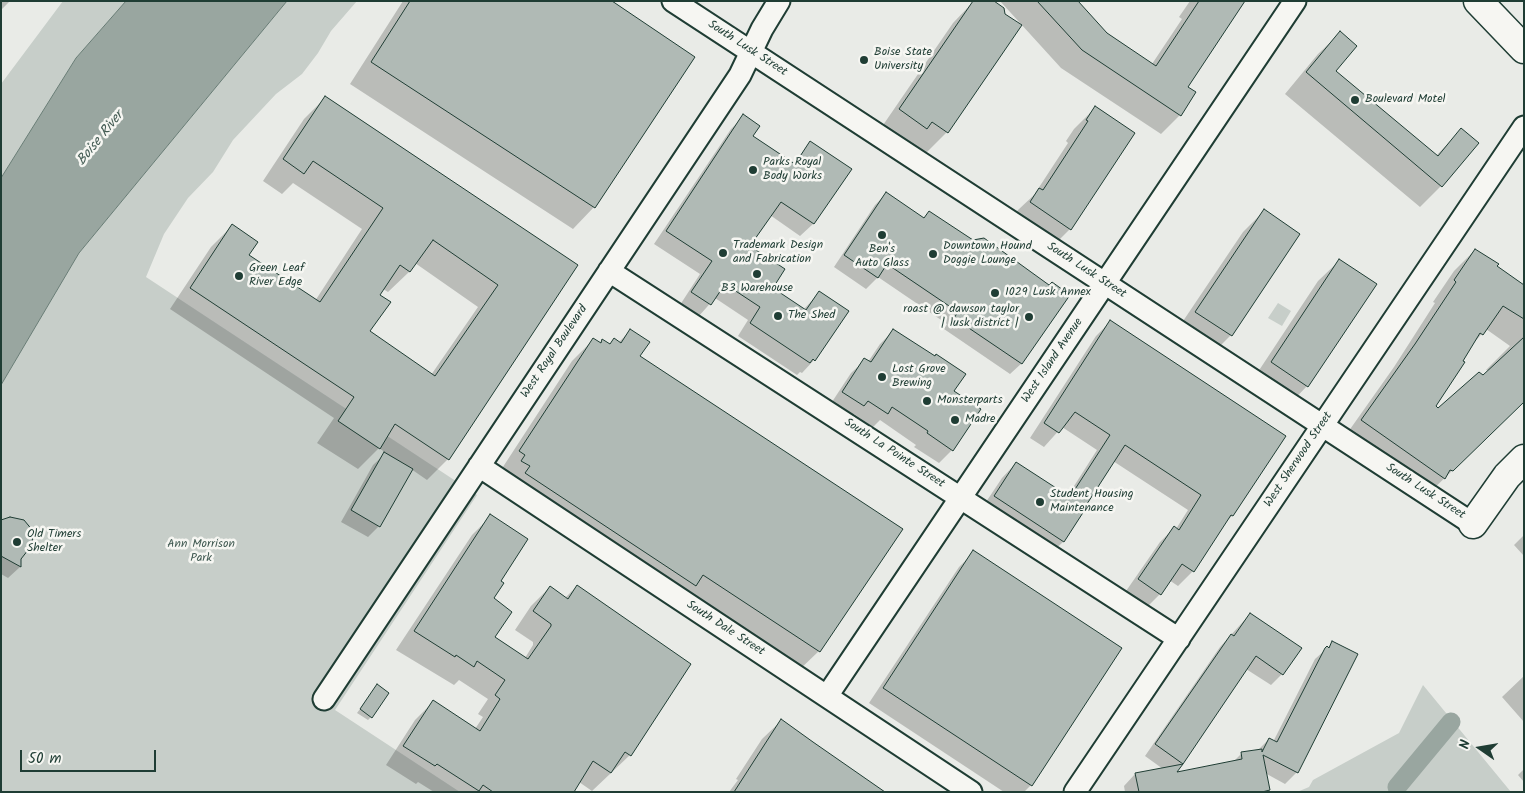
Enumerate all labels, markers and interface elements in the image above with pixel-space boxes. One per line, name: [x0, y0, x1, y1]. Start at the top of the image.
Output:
street label: South Lusk Street: [705, 18, 789, 80]
place label: Boise State University: [874, 46, 932, 74]
marker: Boise State University: [858, 54, 870, 66]
place label: Boulevard Motel: [1365, 93, 1446, 107]
marker: Boulevard Motel: [1349, 94, 1361, 106]
water label: Boise River: [74, 109, 128, 169]
place label: Parks Royal Body Works: [763, 156, 822, 184]
marker: Parks Royal Body Works: [747, 164, 759, 176]
marker: Ben's Auto Glass: [876, 229, 888, 241]
place label: Trademark Design and Fabrication: [733, 239, 823, 267]
place label: Downtown Hound Doggie Lounge: [943, 240, 1032, 268]
street label: South Lusk Street: [1044, 240, 1128, 302]
place label: Ben's Auto Glass: [855, 243, 909, 271]
marker: Trademark Design and Fabrication: [717, 247, 729, 259]
marker: Downtown Hound Doggie Lounge: [927, 248, 939, 260]
place label: Green Leaf River Edge: [249, 262, 304, 290]
marker: B3 Warehouse: [751, 268, 763, 280]
marker: Green Leaf River Edge: [233, 270, 245, 282]
place label: B3 Warehouse: [721, 282, 793, 296]
place label: 1029 Lusk Annex: [1005, 286, 1091, 300]
marker: 1029 Lusk Annex: [989, 287, 1001, 299]
street label: West Royal Boulevard: [519, 303, 591, 401]
place label: roast @ dawson taylor | lusk district |: [903, 303, 1019, 331]
place label: The Shed: [788, 309, 835, 323]
marker: The Shed: [772, 310, 784, 322]
marker: roast @ dawson taylor | lusk district |: [1023, 311, 1035, 323]
street label: West Island Avenue: [1019, 316, 1087, 406]
place label: Lost Grove Brewing: [892, 363, 946, 391]
marker: Lost Grove Brewing: [876, 371, 888, 383]
place label: Monsterparts: [937, 394, 1003, 408]
marker: Monsterparts: [921, 395, 933, 407]
street label: West Sherwood Street: [1262, 410, 1336, 510]
place label: Madre: [965, 413, 995, 427]
marker: Madre: [949, 414, 961, 426]
street label: South La Pointe Street: [841, 416, 947, 492]
street label: South Lusk Street: [1383, 461, 1467, 523]
place label: Student Housing Maintenance: [1050, 488, 1133, 516]
marker: Student Housing Maintenance: [1034, 496, 1046, 508]
place label: Old Timers Shelter: [27, 528, 81, 556]
marker: Old Timers Shelter: [11, 536, 23, 548]
park label: Ann Morrison Park: [167, 538, 235, 566]
street label: South Dale Street: [683, 598, 767, 660]
north arrow: [1455, 723, 1505, 773]
text: N: [1454, 738, 1477, 751]
scale bar: [22, 740, 159, 772]
text: 50 m: [28, 747, 62, 771]

